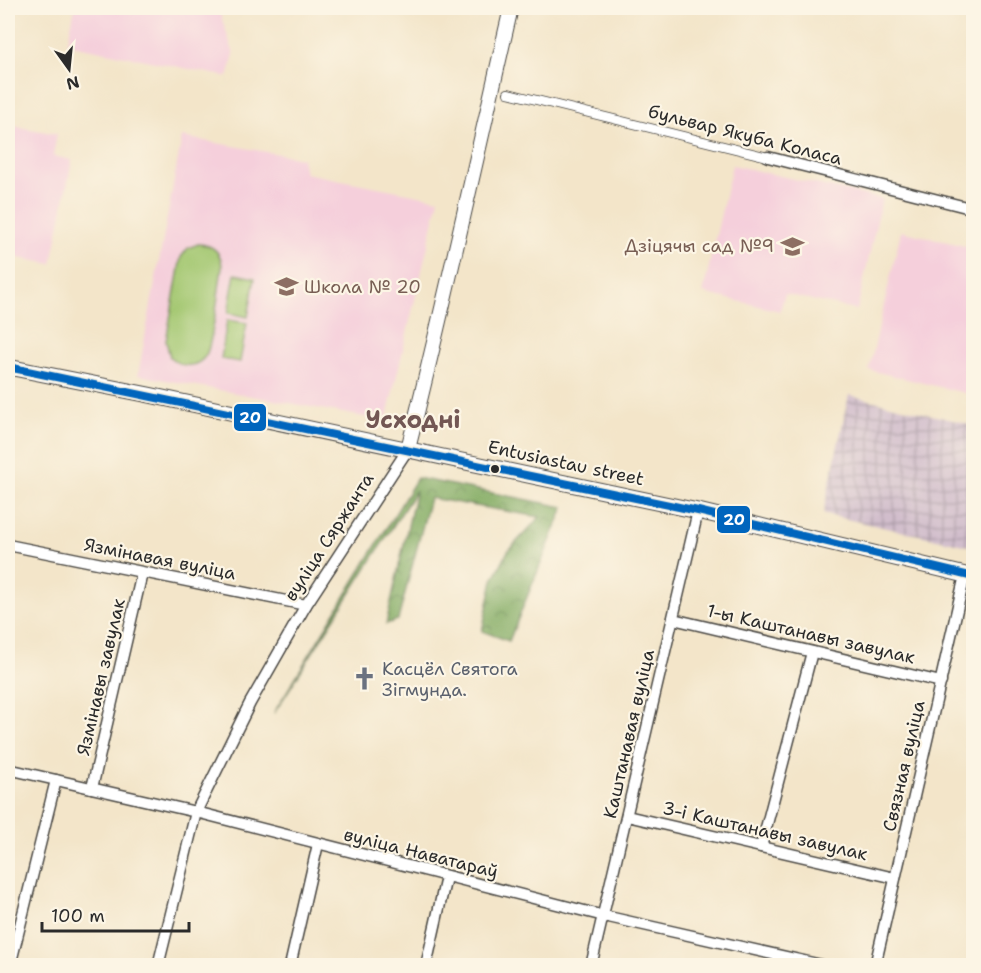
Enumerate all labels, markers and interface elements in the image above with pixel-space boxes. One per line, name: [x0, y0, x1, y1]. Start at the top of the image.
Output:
north arrow: [39, 39, 99, 99]
text: N: [64, 71, 82, 95]
street label: бульвар Якуба Коласа: [646, 99, 844, 171]
school or university icon: Дзіцячы сад №9: [779, 233, 805, 259]
place label: Дзіцячы сад №9: [625, 234, 774, 258]
school or university icon: Школа № 20: [273, 274, 299, 300]
place label: Школа № 20: [304, 275, 421, 299]
line badge: 20: [233, 403, 267, 432]
district label: Усходні: [365, 404, 461, 436]
text: 20: [239, 407, 261, 428]
street label: Entusiastau street: [486, 435, 646, 491]
unlabelled marker: [489, 463, 501, 475]
street label: вуліца Сяржанта: [279, 468, 379, 606]
line badge: 20: [716, 505, 751, 534]
text: 20: [723, 509, 745, 530]
street label: Язмінавая вуліца: [82, 533, 238, 585]
street label: Язмінавы завулак: [71, 596, 131, 758]
street label: 1-ы Каштанавы завулак: [705, 598, 918, 670]
street label: Каштанавая вуліца: [598, 647, 660, 821]
place label: Касцёл Святога Зігмунда.: [382, 657, 518, 702]
church icon: Касцёл Святога Зігмунда.: [351, 666, 377, 692]
street label: Связная вуліца: [877, 698, 931, 834]
street label: 3-і Каштанавы завулак: [660, 796, 870, 866]
street label: вуліца Наватараў: [341, 822, 501, 884]
scale bar: [42, 895, 189, 933]
text: 100 m: [51, 904, 105, 928]

